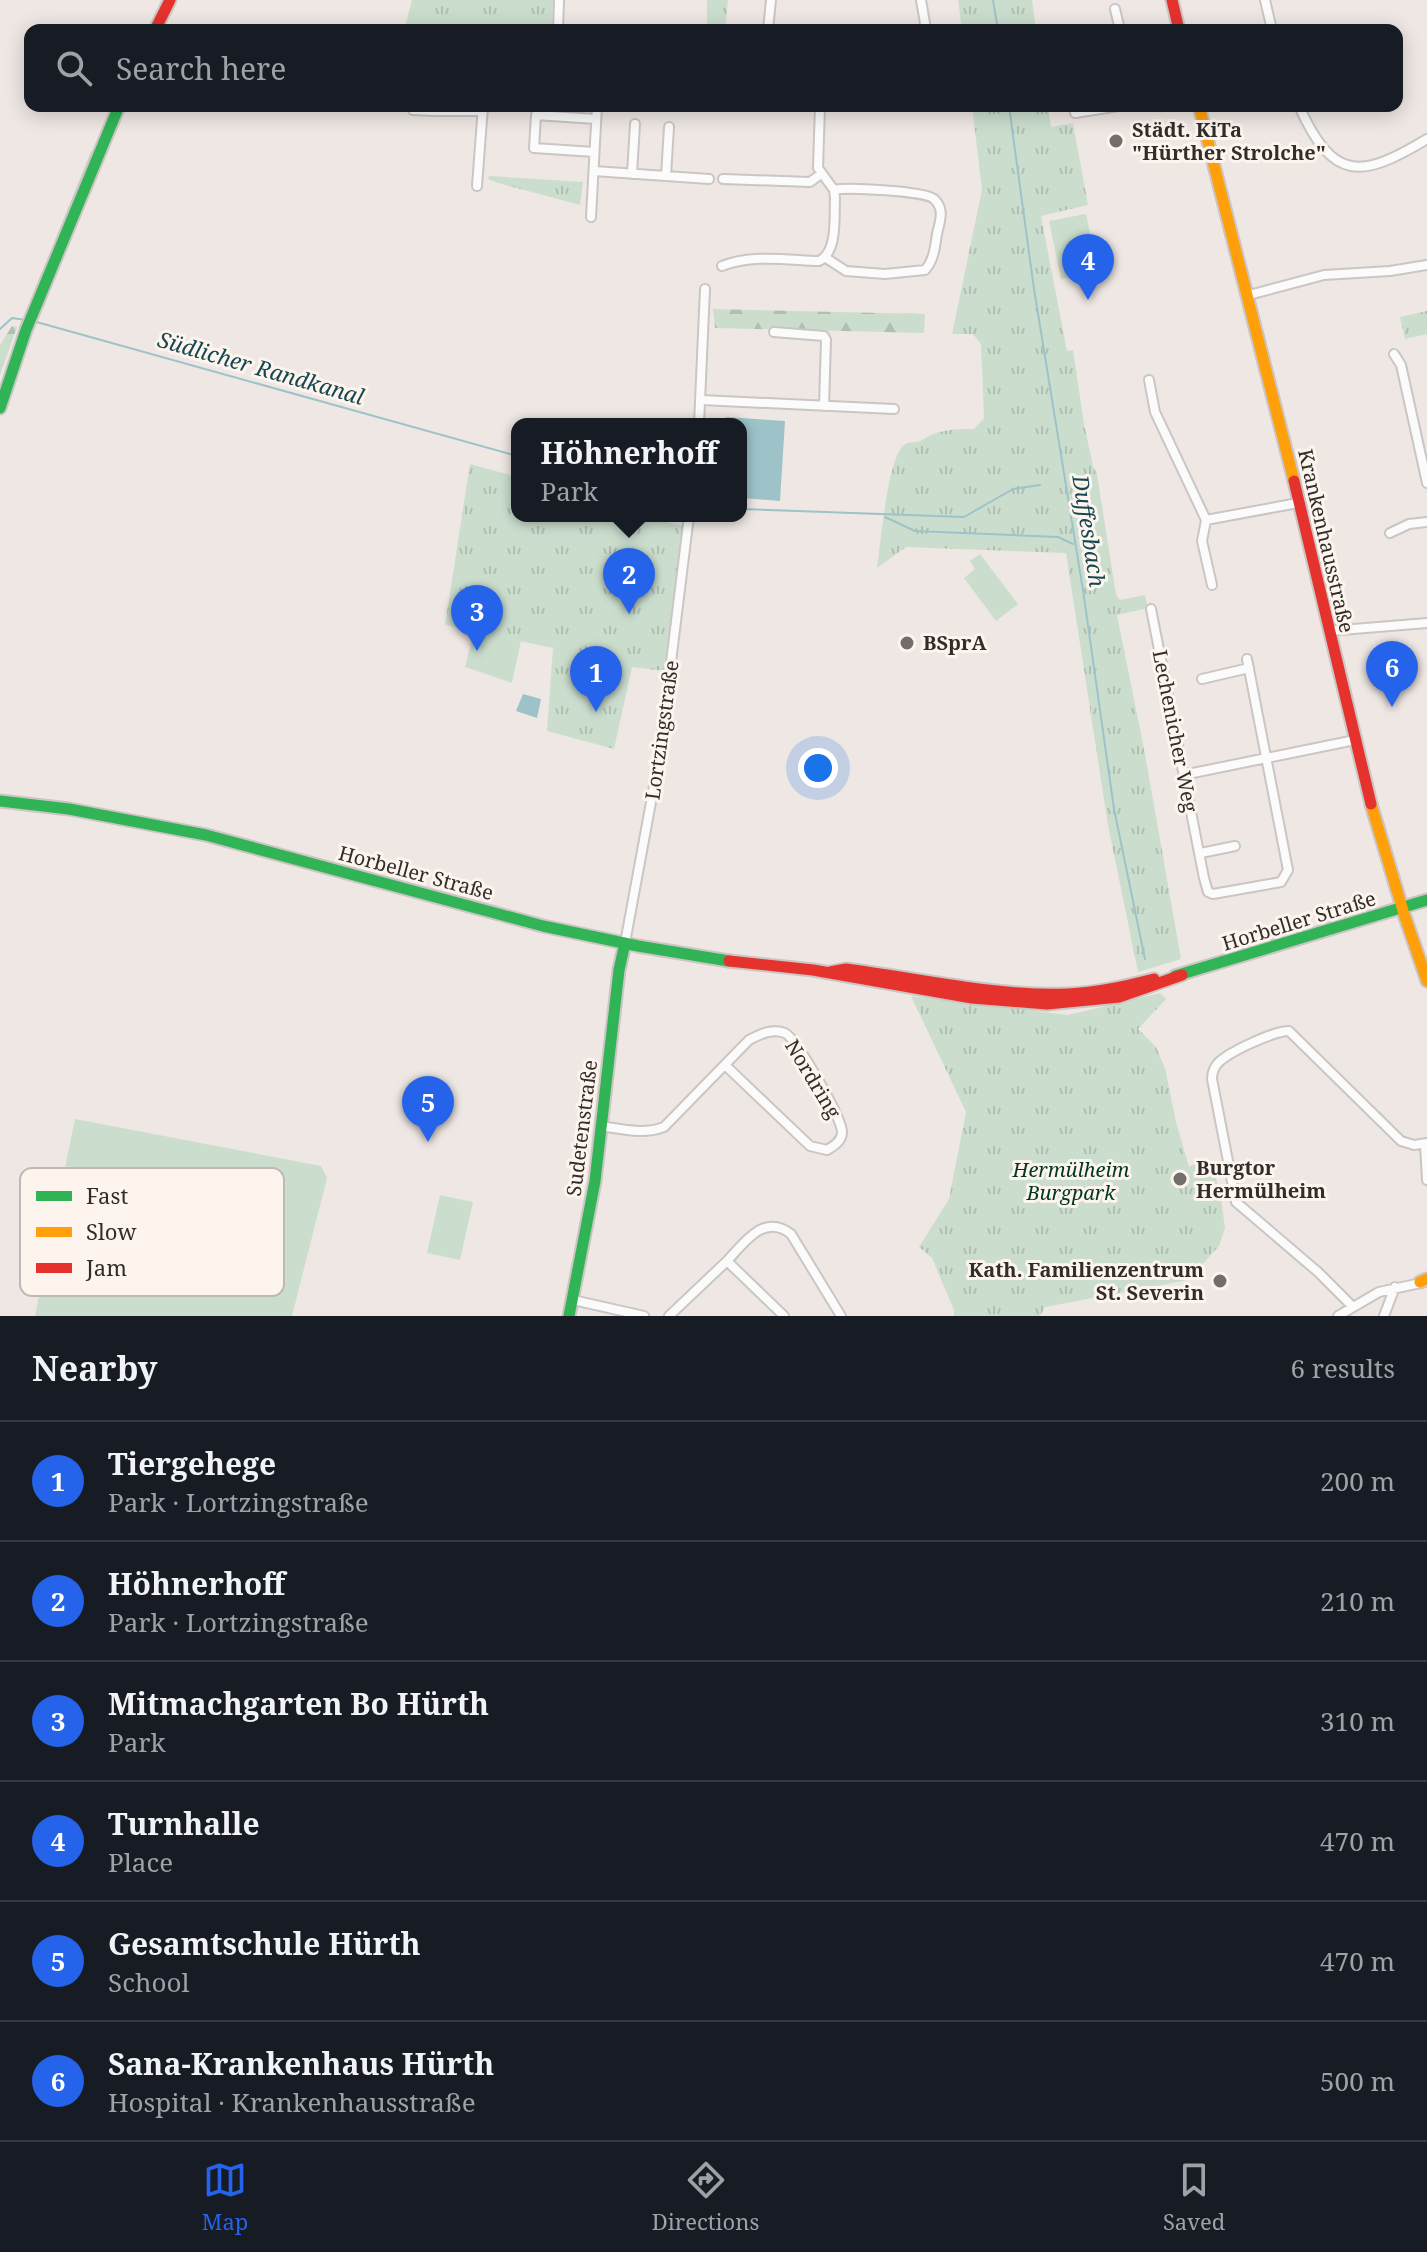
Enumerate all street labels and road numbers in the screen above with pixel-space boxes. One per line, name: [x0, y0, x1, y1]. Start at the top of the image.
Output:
street label: Krankenhausstraße: [1292, 446, 1361, 635]
street label: Lechenicher Weg: [1147, 647, 1205, 815]
street label: Lortzingstraße: [638, 658, 685, 801]
street label: Horbeller Straße: [336, 839, 497, 906]
street label: Horbeller Straße: [1219, 884, 1379, 957]
street label: Nordring: [779, 1034, 848, 1124]
street label: Sudetenstraße: [560, 1058, 603, 1198]

